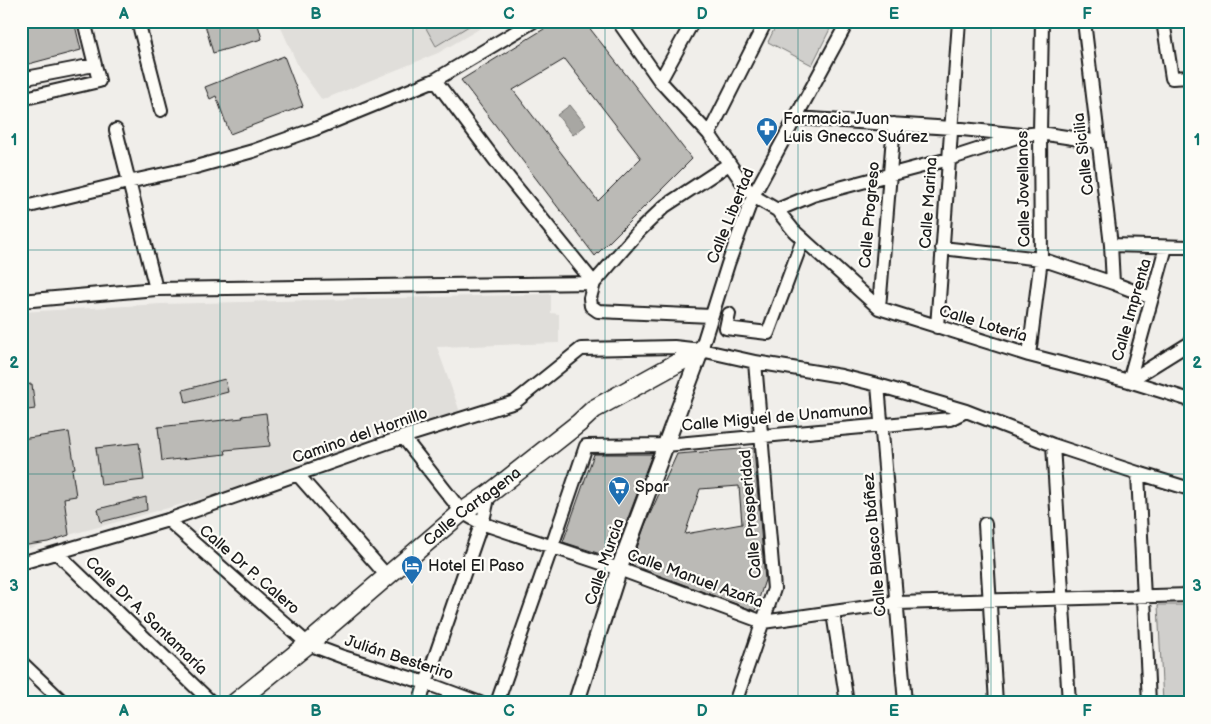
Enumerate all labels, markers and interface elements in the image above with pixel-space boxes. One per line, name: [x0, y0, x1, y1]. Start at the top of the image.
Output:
text: A: [118, 5, 129, 24]
text: B: [310, 5, 322, 24]
text: C: [503, 5, 515, 24]
text: D: [696, 5, 708, 24]
text: E: [889, 5, 899, 24]
text: F: [1082, 5, 1092, 24]
place label: Farmacia Juan Luis Gnecco Suárez: [783, 110, 928, 147]
street label: Calle Sicilia: [1070, 112, 1098, 196]
pharmacy icon: Farmacia Juan Luis Gnecco Suárez: [755, 116, 779, 147]
street label: Calle Jovellanos: [1013, 130, 1035, 247]
text: 1: [11, 131, 17, 150]
text: 1: [1194, 131, 1200, 150]
street label: Calle Marina: [916, 157, 942, 249]
street label: Calle Progreso: [856, 161, 884, 269]
street label: Calle Libertad: [703, 165, 759, 267]
street label: Calle Imprenta: [1108, 256, 1156, 364]
street label: Calle Lotería: [937, 302, 1029, 346]
text: 2: [9, 354, 19, 373]
text: 2: [1192, 354, 1202, 373]
street label: Calle Miguel de Unamuno: [681, 400, 869, 436]
street label: Camino del Hornillo: [290, 404, 430, 468]
street label: Calle Prosperidad: [736, 449, 766, 579]
street label: Calle Cartagena: [420, 463, 525, 550]
street label: Calle Blasco Ibáñez: [859, 472, 891, 617]
supermarket icon: Spar: [607, 475, 631, 506]
place label: Spar: [635, 478, 669, 497]
street label: Calle Murcia: [581, 516, 629, 608]
street label: Calle Dr P. Calero: [195, 521, 303, 619]
street label: Calle Manuel Azaña: [624, 545, 766, 613]
street label: Calle Dr A. Santamaría: [81, 553, 211, 679]
hotel icon: Hotel El Paso: [400, 554, 424, 585]
place label: Hotel El Paso: [428, 557, 524, 576]
text: 3: [9, 577, 19, 596]
text: 3: [1192, 577, 1202, 596]
street label: Julián Besteriro: [342, 631, 456, 685]
text: A: [118, 702, 129, 721]
text: B: [310, 702, 322, 721]
text: C: [503, 702, 515, 721]
text: D: [696, 702, 708, 721]
text: E: [889, 702, 899, 721]
text: F: [1082, 702, 1092, 721]

